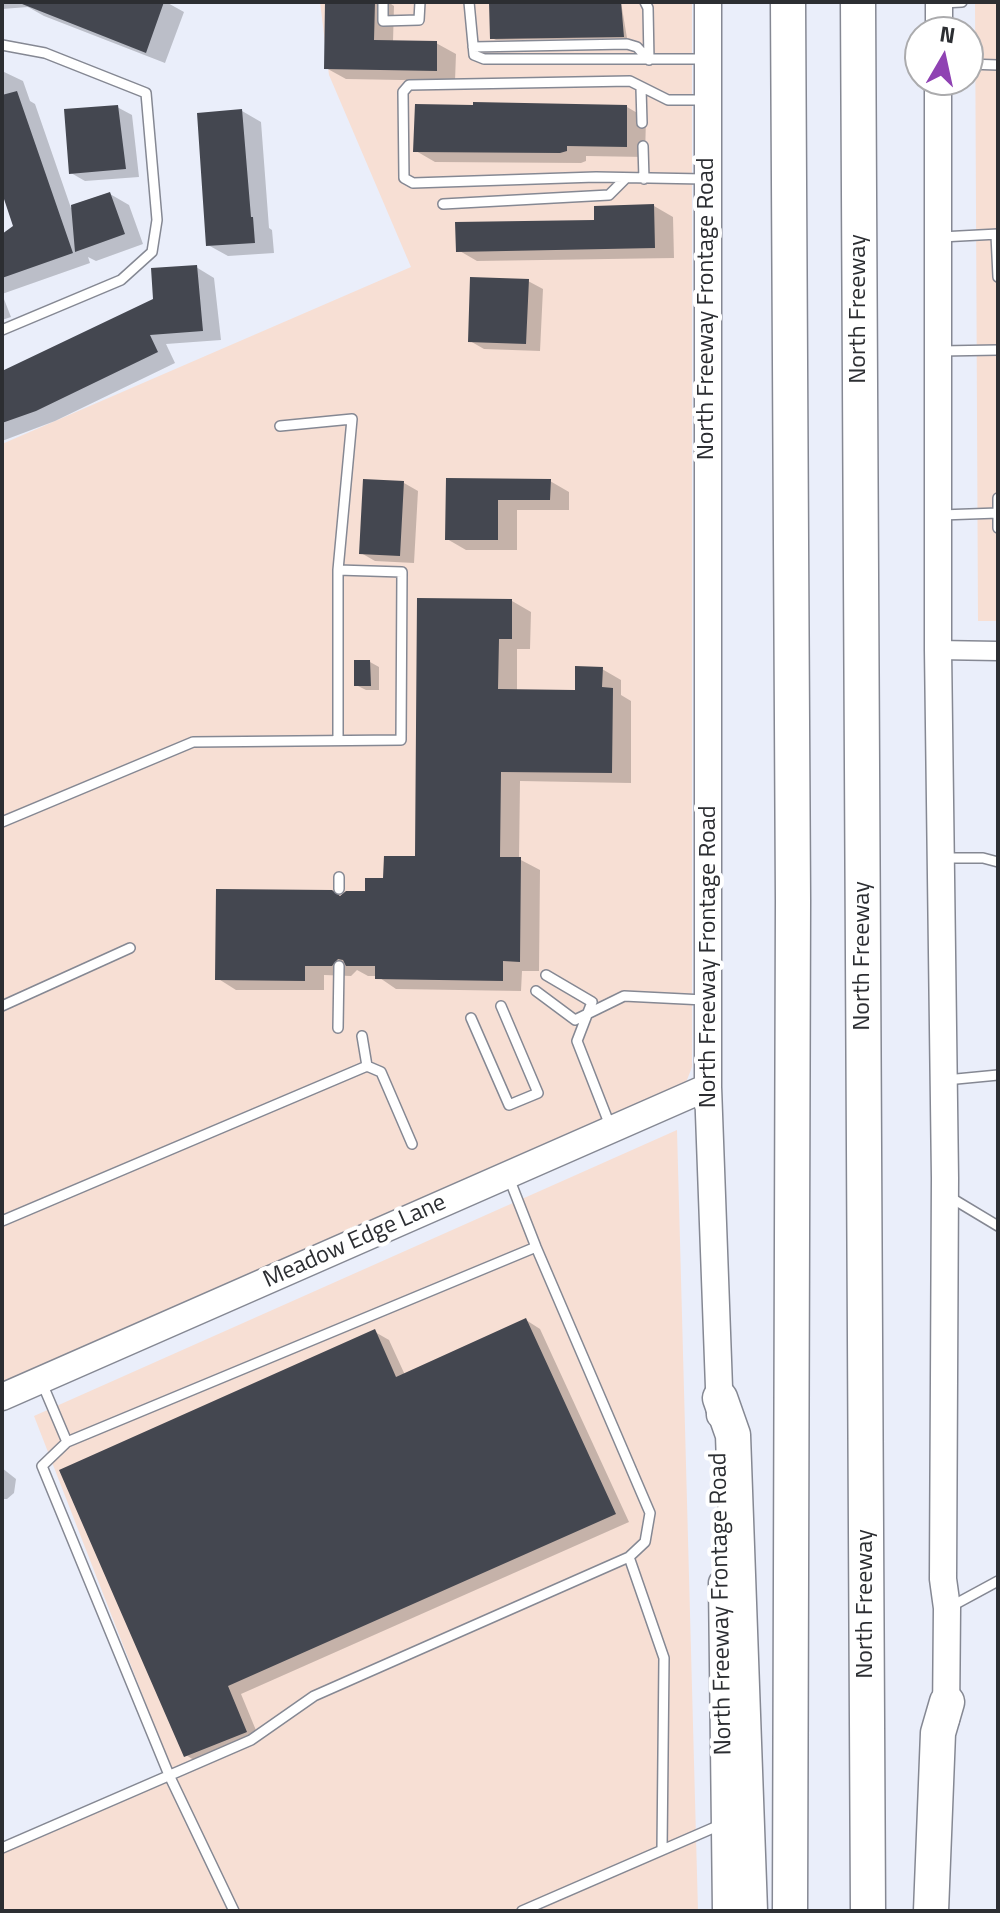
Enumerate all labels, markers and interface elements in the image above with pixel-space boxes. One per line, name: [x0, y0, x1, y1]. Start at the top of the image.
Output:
north arrow: [904, 16, 984, 96]
text: N: [937, 16, 958, 52]
street label: North Freeway Frontage Road: [693, 158, 721, 460]
street label: North Freeway: [845, 234, 873, 384]
street label: North Freeway Frontage Road: [695, 806, 723, 1108]
street label: North Freeway: [849, 881, 877, 1031]
street label: Meadow Edge Lane: [259, 1189, 451, 1295]
street label: North Freeway Frontage Road: [705, 1452, 739, 1756]
street label: North Freeway: [852, 1529, 880, 1679]

